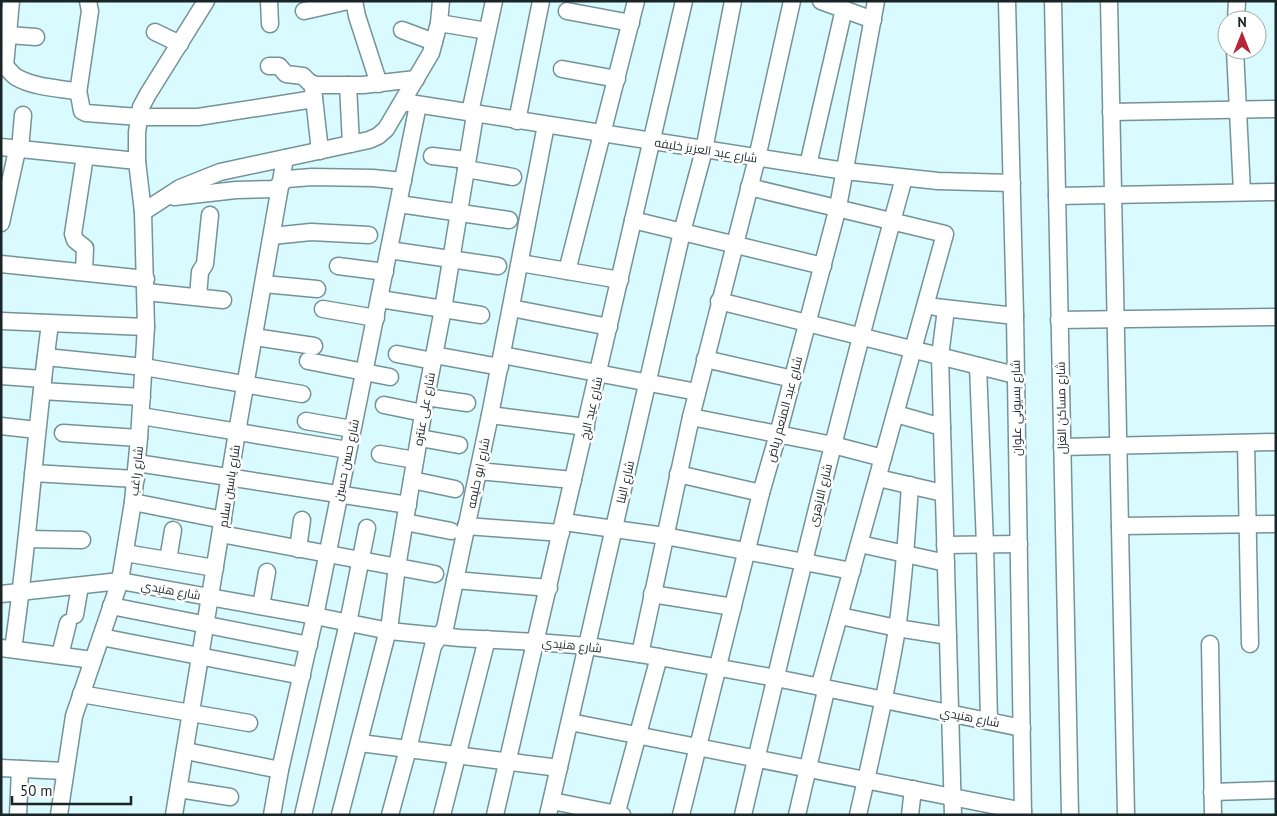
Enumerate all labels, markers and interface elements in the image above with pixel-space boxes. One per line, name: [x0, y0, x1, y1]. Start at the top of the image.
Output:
north arrow: [1217, 10, 1267, 60]
text: N: [1237, 13, 1247, 31]
street label: شارع عبد العزيز خليفه: [653, 134, 759, 167]
street label: شارع عبد المنعم رياض: [763, 354, 806, 464]
street label: شارع بسيوني علوان: [1008, 360, 1027, 456]
street label: شارع مساكن الغزل: [1053, 361, 1070, 455]
street label: شارع على عنتره: [410, 371, 439, 447]
street label: شارع عيد الرخ: [577, 375, 606, 441]
street label: شارع حسن حسين: [330, 417, 363, 503]
street label: شارع ابو حليمه: [463, 436, 494, 510]
street label: شارع ياسين سلام: [215, 443, 244, 529]
street label: شارع راغب: [126, 445, 147, 497]
street label: شارع البنا: [613, 459, 638, 505]
street label: شارع الازهرى: [805, 462, 836, 528]
street label: شارع هنيدي: [140, 577, 202, 606]
street label: شارع هنيدي: [541, 634, 603, 659]
street label: شارع هنيدي: [938, 704, 1001, 733]
scale bar: [12, 774, 131, 806]
text: 50 m: [20, 781, 53, 800]

